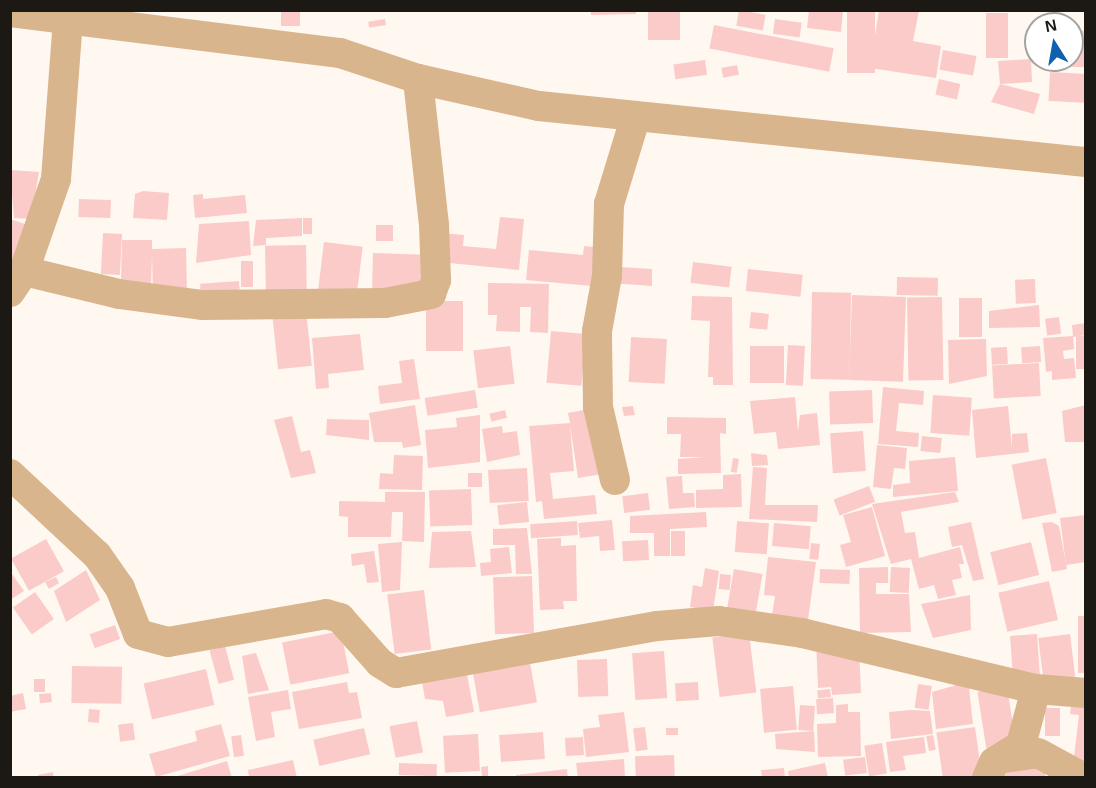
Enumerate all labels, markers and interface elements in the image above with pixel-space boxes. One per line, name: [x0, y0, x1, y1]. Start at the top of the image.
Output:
north arrow: [1024, 12, 1084, 72]
text: N: [1044, 16, 1058, 35]

